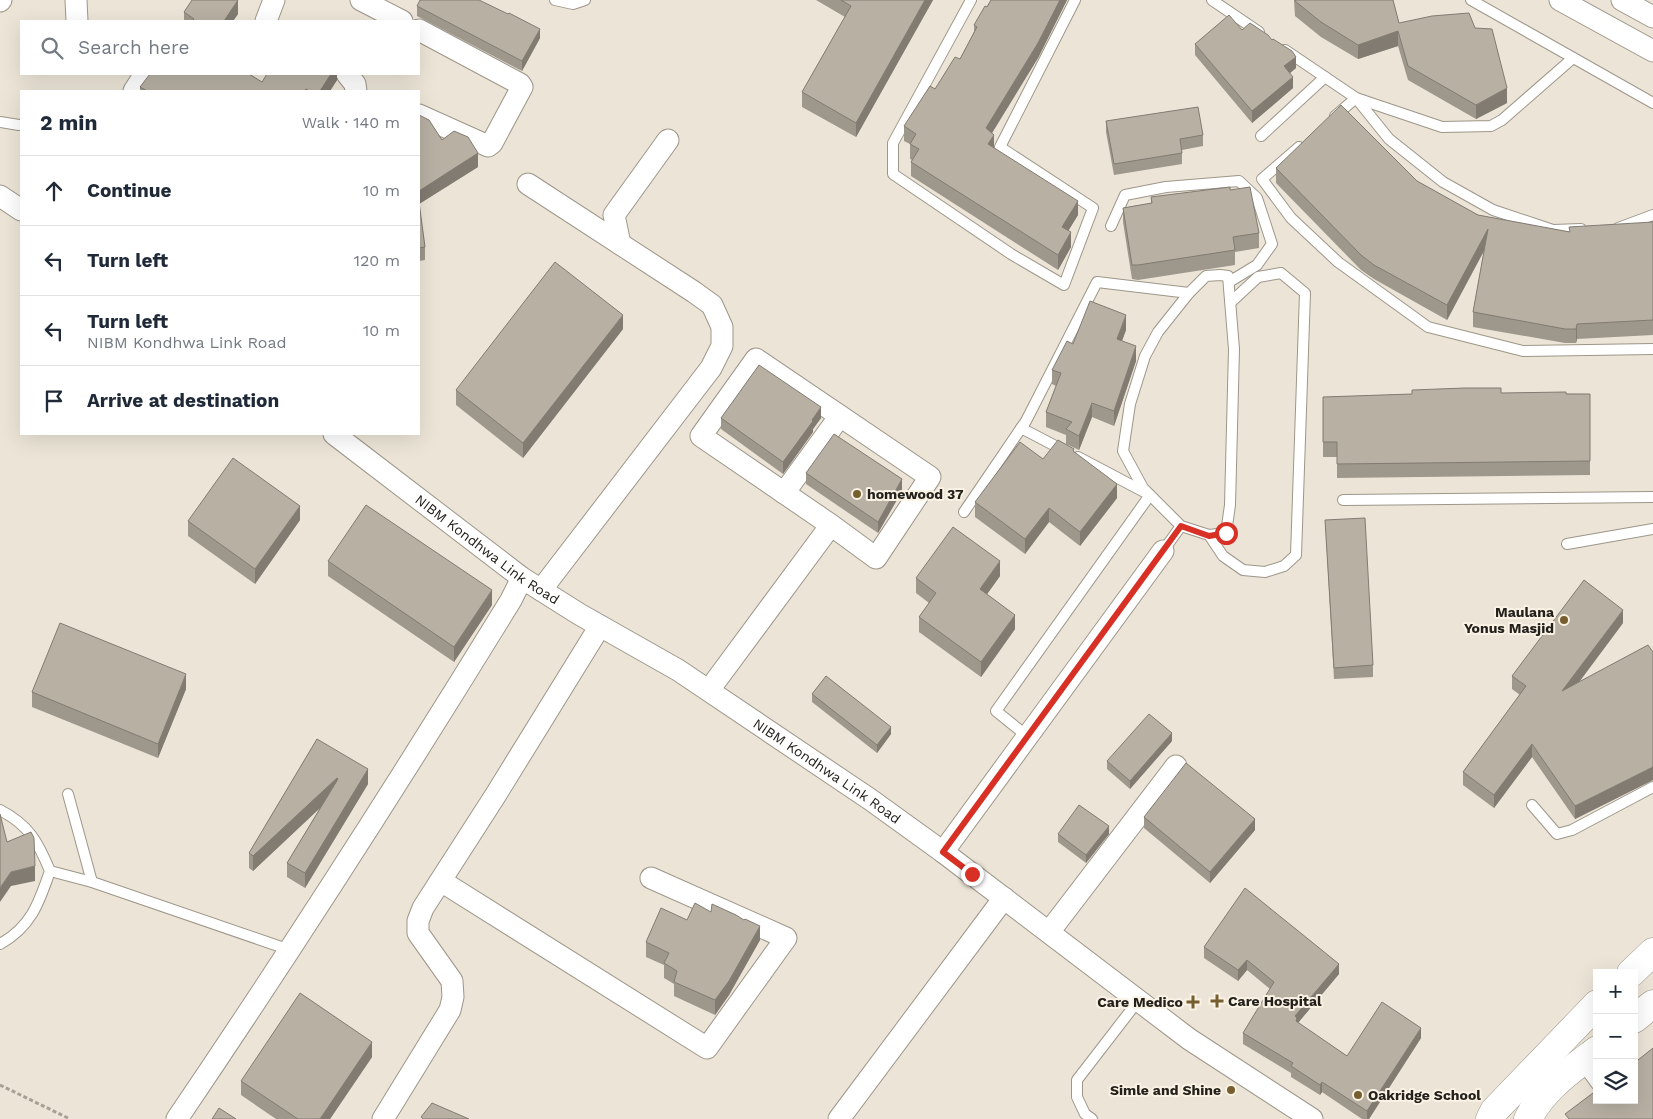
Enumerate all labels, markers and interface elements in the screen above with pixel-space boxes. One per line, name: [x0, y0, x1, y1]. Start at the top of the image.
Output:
search box: [20, 20, 420, 75]
icon: search: [38, 34, 66, 62]
text: Search here: [78, 36, 189, 59]
text: 2 min: [40, 110, 97, 135]
text: Walk · 140 m: [302, 113, 400, 132]
icon: ahead: [40, 177, 68, 205]
text: Continue: [87, 179, 171, 202]
text: 10 m: [363, 181, 400, 200]
icon: left: [40, 247, 68, 275]
text: Turn left: [87, 249, 168, 272]
text: 120 m: [354, 251, 400, 270]
text: Turn left: [87, 310, 168, 333]
icon: left: [40, 317, 68, 345]
text: 10 m: [363, 321, 400, 340]
text: NIBM Kondhwa Link Road: [87, 333, 287, 352]
icon: arrive: [40, 387, 68, 415]
text: Arrive at destination: [87, 389, 279, 412]
place label: homewood 37: [867, 486, 964, 502]
marker: homewood 37: [851, 488, 863, 500]
street label: NIBM Kondhwa Link Road: [412, 491, 562, 607]
route start: [1215, 522, 1238, 545]
place label: Maulana Yonus Masjid: [1464, 604, 1555, 636]
marker: Maulana Yonus Masjid: [1558, 614, 1570, 626]
street label: NIBM Kondhwa Link Road: [750, 715, 904, 827]
route end: [961, 863, 984, 886]
map controls: [1593, 969, 1638, 1104]
button: +: [1593, 969, 1638, 1014]
place label: Care Hospital: [1228, 993, 1322, 1009]
place label: Care Medico: [1097, 994, 1183, 1010]
marker: Care Hospital: [1210, 994, 1224, 1008]
marker: Care Medico: [1187, 996, 1199, 1008]
button: −: [1593, 1014, 1638, 1059]
button: layers: [1593, 1059, 1638, 1104]
place label: Simle and Shine: [1110, 1082, 1221, 1098]
marker: Simle and Shine: [1225, 1084, 1237, 1096]
place label: Oakridge School: [1368, 1087, 1481, 1103]
marker: Oakridge School: [1352, 1089, 1364, 1101]

